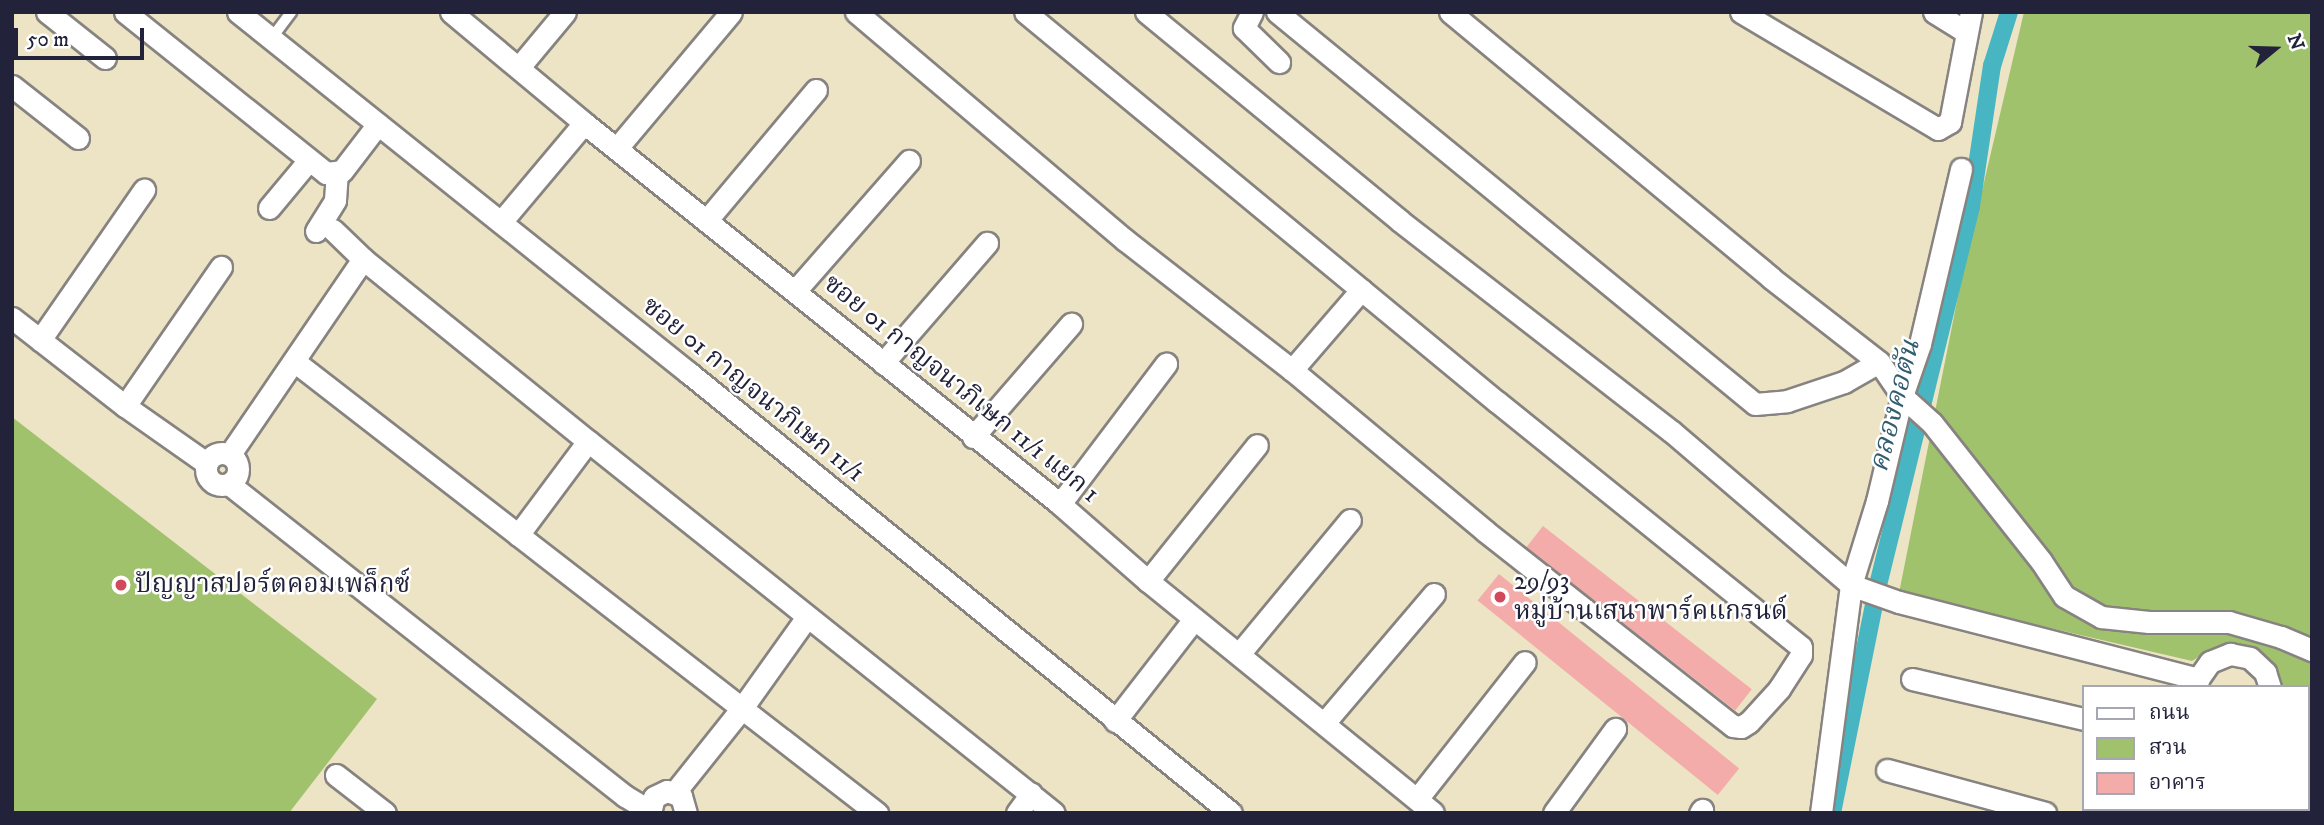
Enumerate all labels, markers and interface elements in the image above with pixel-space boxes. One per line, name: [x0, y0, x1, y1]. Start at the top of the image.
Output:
scale bar: [18, 14, 147, 58]
north arrow: [2240, 14, 2310, 84]
text: 50 m: [27, 27, 69, 53]
text: N: [2282, 31, 2309, 53]
street label: ซอย 01 กาญจนาภิเษก 11/1 แยก 1: [817, 268, 1105, 510]
street label: ซอย 01 กาญจนาภิเษก 11/1: [636, 291, 870, 489]
water label: คลองคอตัน: [1862, 336, 1928, 476]
place label: 29/93 หมู่บ้านเสนาพาร์คแกรนด์: [1514, 566, 1788, 628]
place label: ปัญญาสปอร์ตคอมเพล็กซ์: [135, 569, 410, 601]
marker: ปัญญาสปอร์ตคอมเพล็กซ์: [113, 577, 129, 593]
marker: 29/93 หมู่บ้านเสนาพาร์คแกรนด์: [1492, 589, 1508, 605]
legend: [2082, 685, 2310, 811]
text: ถนน: [2149, 700, 2190, 726]
text: สวน: [2149, 735, 2187, 761]
text: อาคาร: [2149, 770, 2206, 796]

